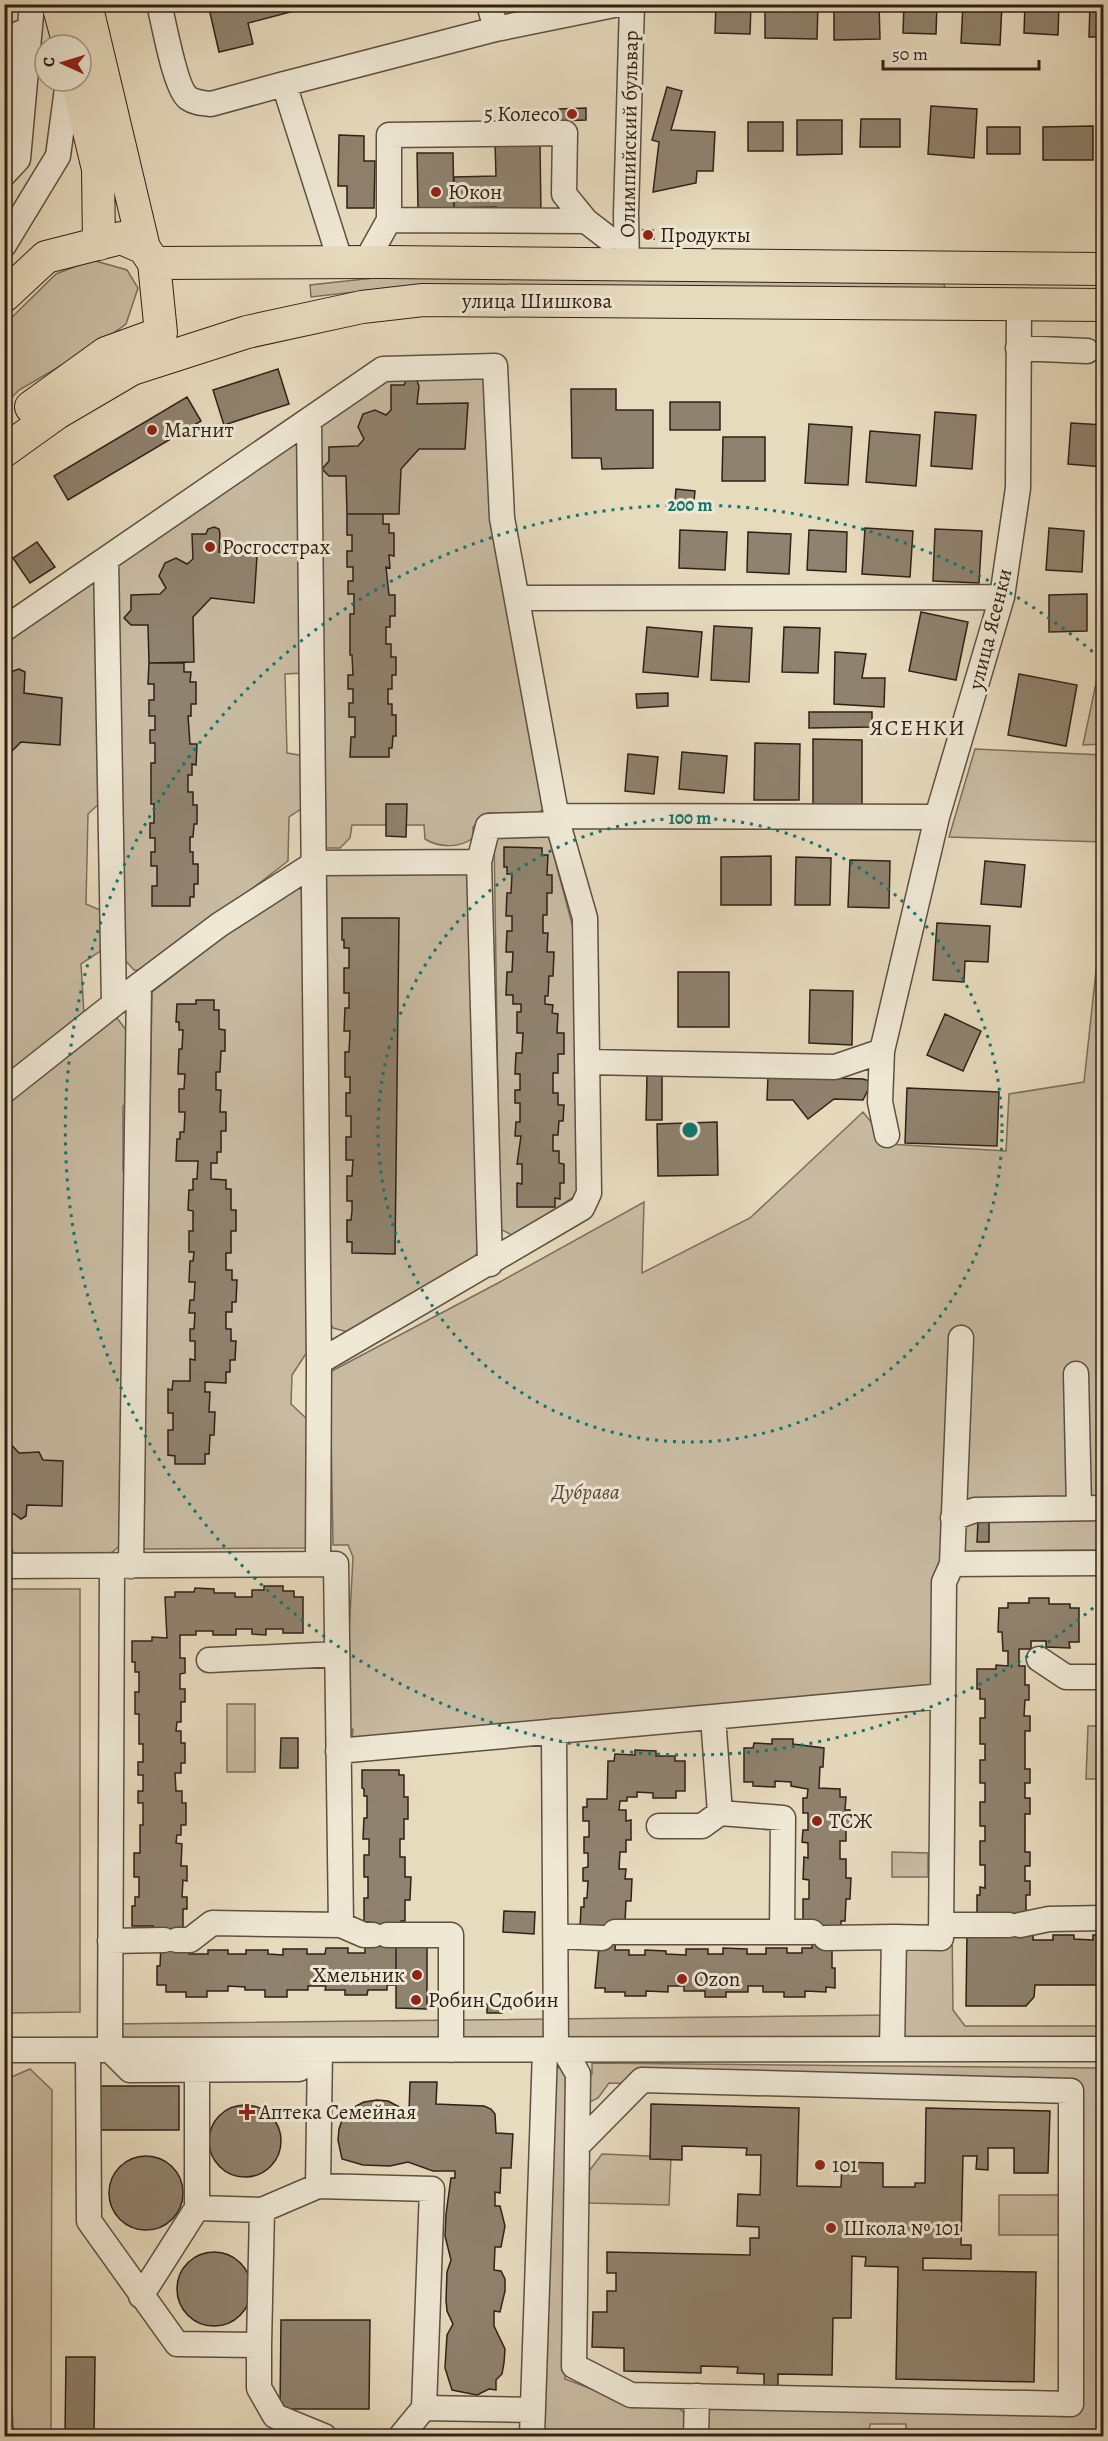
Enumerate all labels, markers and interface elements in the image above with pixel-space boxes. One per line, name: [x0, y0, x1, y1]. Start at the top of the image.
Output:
street label: Олимпийский бульвар: [613, 30, 645, 238]
north arrow: [33, 33, 93, 93]
scale bar: [883, 33, 1039, 71]
text: 50 m: [892, 42, 928, 66]
text: С: [38, 56, 60, 68]
place label: 5 Колесо: [484, 100, 560, 128]
marker: 5 Колесо: [565, 107, 579, 121]
place label: Юкон: [448, 178, 502, 206]
marker: Юкон: [429, 185, 443, 199]
place label: Продукты: [660, 221, 751, 249]
marker: Продукты: [641, 228, 655, 242]
street label: улица Шишкова: [461, 287, 612, 315]
place label: Магнит: [164, 416, 234, 444]
marker: Магнит: [145, 423, 159, 437]
text: 200 m: [667, 493, 713, 517]
place label: Росгосстрах: [222, 533, 331, 561]
marker: Росгосстрах: [203, 540, 217, 554]
street label: улица Ясенки: [961, 565, 1019, 694]
district label: ЯСЕНКИ: [870, 713, 966, 743]
text: 100 m: [669, 806, 711, 830]
centre of rings: [680, 1120, 700, 1140]
park label: Дубрава: [550, 1478, 620, 1506]
place label: ТСЖ: [829, 1807, 873, 1835]
marker: ТСЖ: [810, 1814, 824, 1828]
place label: Хмельник: [313, 1961, 405, 1989]
place label: Ozon: [694, 1965, 740, 1993]
marker: Хмельник: [410, 1968, 424, 1982]
marker: Ozon: [675, 1972, 689, 1986]
place label: Робин Сдобин: [428, 1986, 559, 2014]
marker: Робин Сдобин: [409, 1993, 423, 2007]
place label: Аптека Семейная: [258, 2098, 416, 2126]
marker: Аптека Семейная: [240, 2105, 254, 2119]
place label: 101: [832, 2151, 858, 2179]
marker: 101: [813, 2158, 827, 2172]
place label: Школа № 101: [843, 2214, 960, 2242]
marker: Школа № 101: [824, 2221, 838, 2235]

